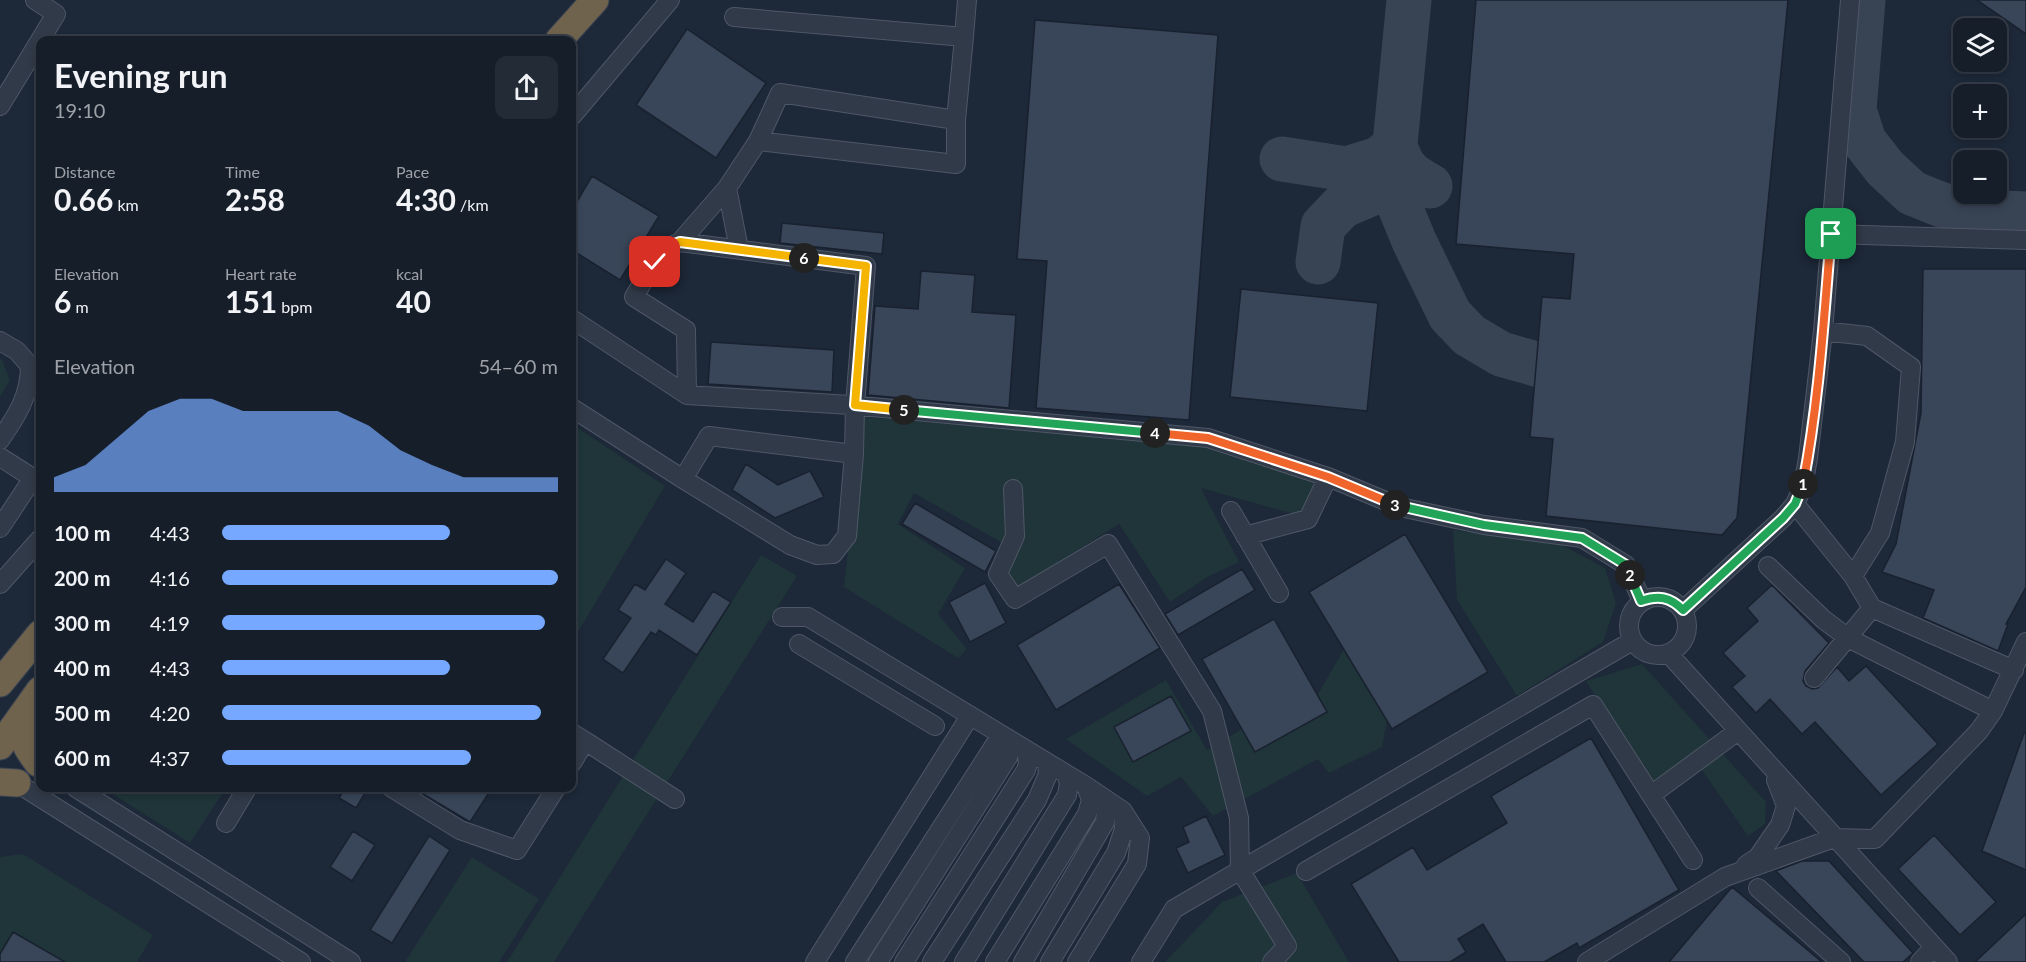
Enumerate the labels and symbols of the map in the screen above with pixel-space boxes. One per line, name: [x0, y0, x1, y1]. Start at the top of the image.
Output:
pin: [1805, 208, 1856, 259]
pin: [629, 236, 680, 287]
pin: 6: [789, 243, 819, 273]
pin: 5: [889, 395, 919, 425]
pin: 4: [1140, 418, 1170, 448]
pin: 1: [1788, 469, 1818, 499]
pin: 3: [1380, 490, 1410, 520]
pin: 2: [1615, 560, 1645, 590]

